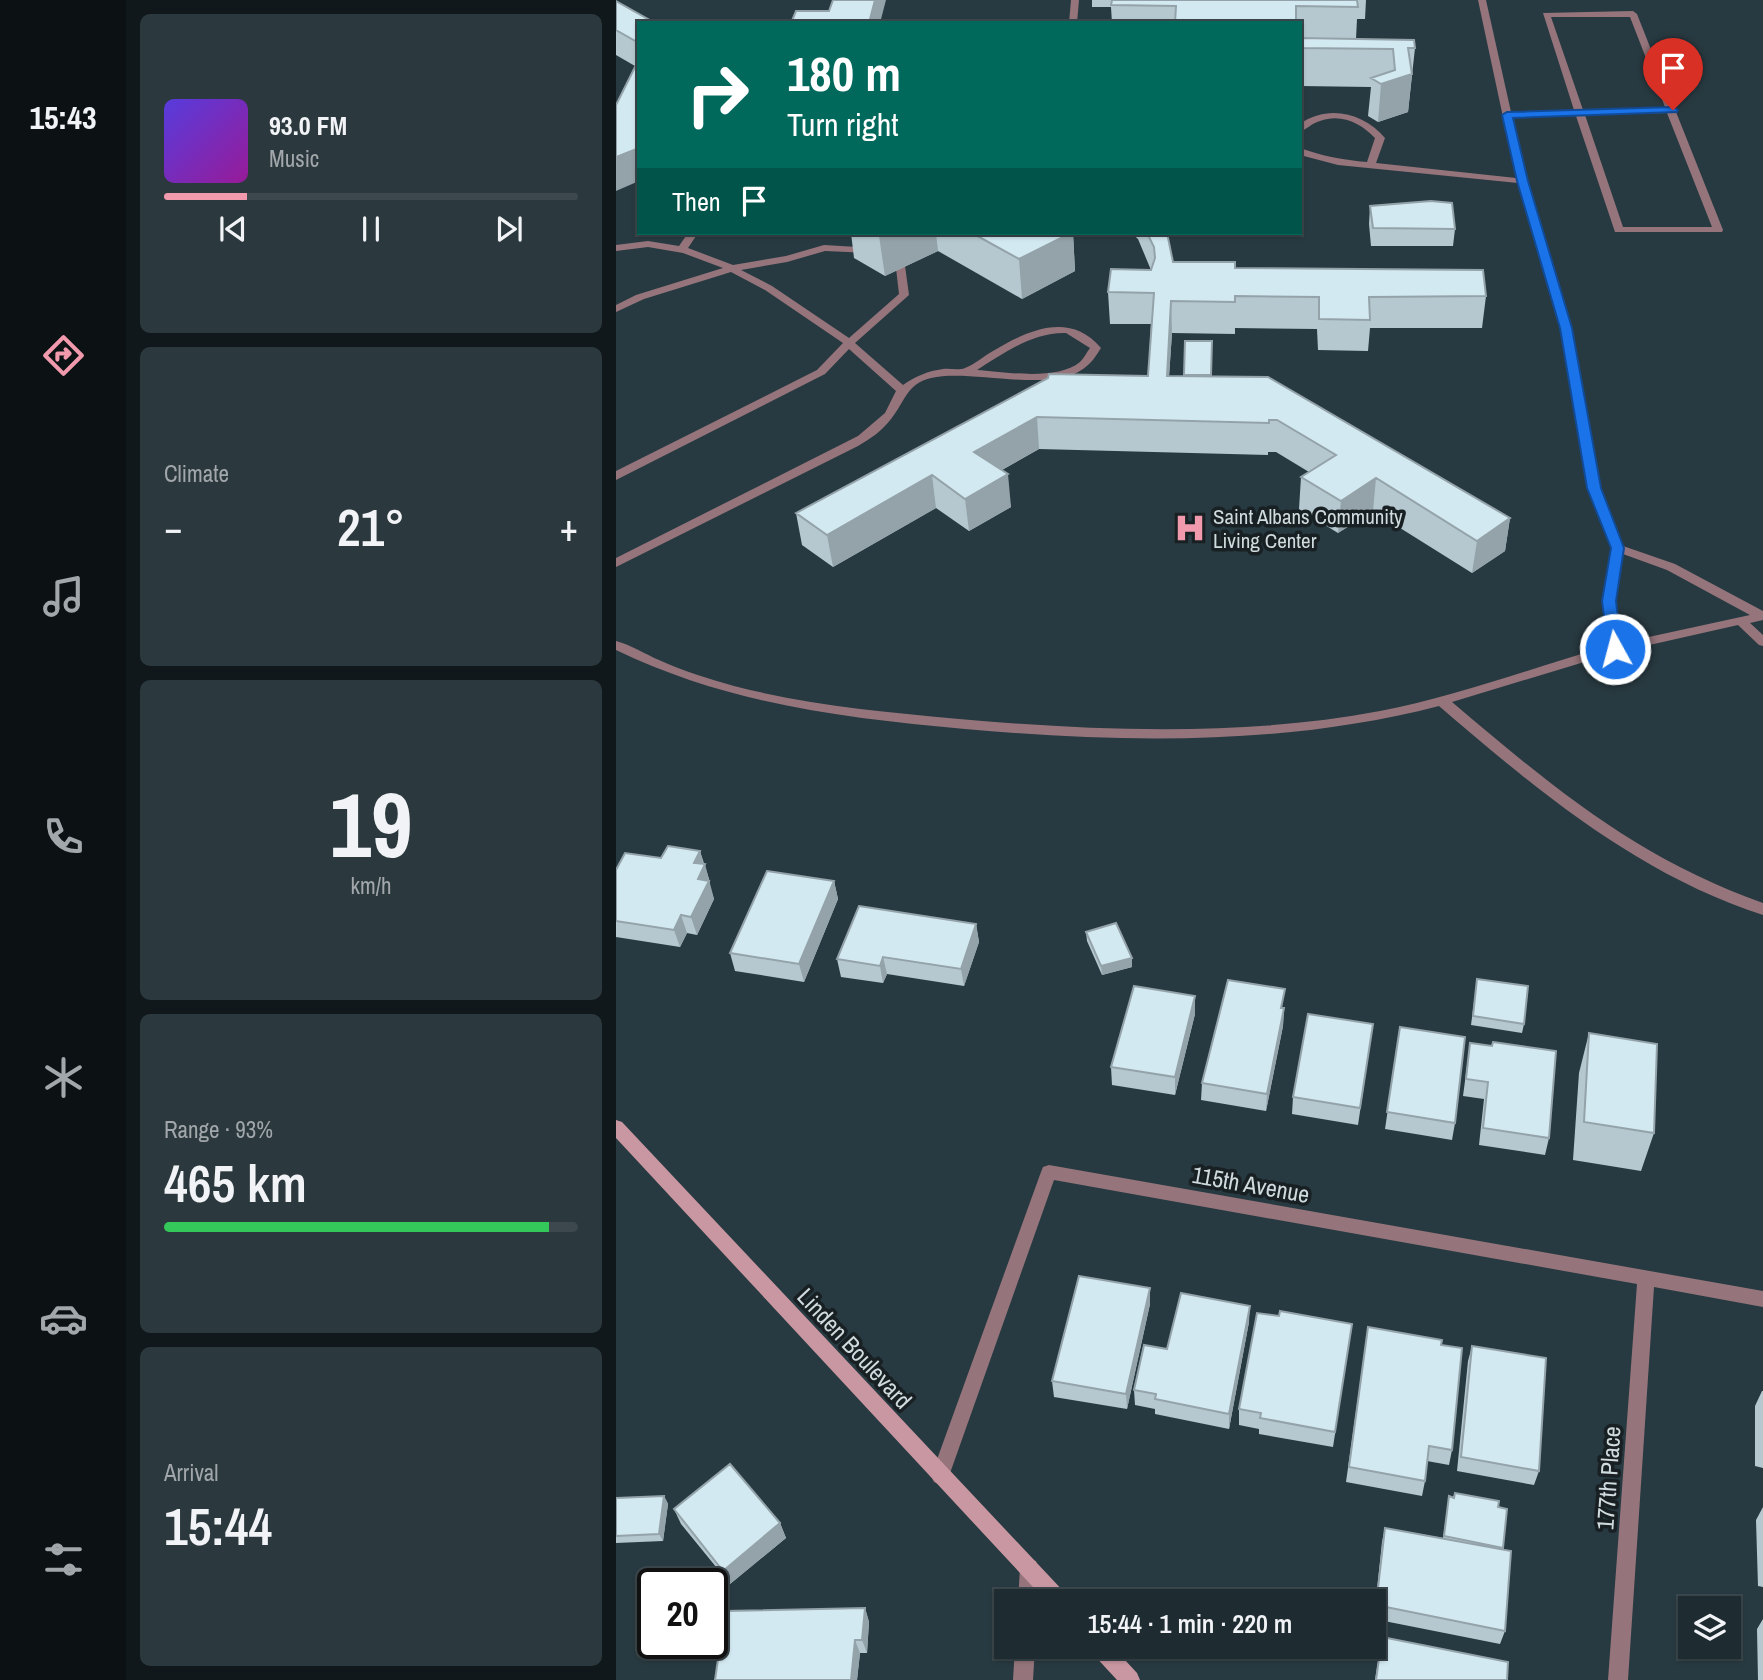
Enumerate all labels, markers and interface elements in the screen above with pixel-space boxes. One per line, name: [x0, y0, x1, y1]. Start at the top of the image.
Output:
pin: [1643, 38, 1703, 110]
text: 180 m: [787, 40, 901, 106]
icon: right: [672, 49, 763, 140]
icon: arrive: [1654, 49, 1692, 87]
text: 15:43: [29, 96, 97, 139]
text: Turn right: [787, 103, 899, 146]
text: 93.0 FM: [269, 108, 347, 143]
text: Music: [269, 143, 319, 174]
icon: arrive: [735, 182, 773, 220]
text: Then: [672, 184, 721, 219]
icon: previous: [214, 210, 252, 248]
icon: pause: [352, 210, 390, 248]
icon: next: [490, 210, 528, 248]
icon: directions: [39, 331, 88, 380]
text: Climate: [164, 458, 229, 489]
text: 21°: [337, 492, 405, 562]
text: −: [164, 502, 182, 553]
text: +: [560, 502, 578, 553]
place label: Saint Albans Community Living Center: [1213, 502, 1403, 555]
hospital icon: Saint Albans Community Living Center: [1173, 511, 1207, 545]
icon: music: [39, 572, 88, 621]
position arrow: [1578, 612, 1652, 686]
text: 19: [330, 763, 413, 885]
icon: phone: [39, 812, 88, 861]
text: km/h: [351, 870, 391, 901]
icon: climate: [39, 1053, 88, 1102]
text: Range · 93%: [164, 1114, 273, 1145]
text: 465 km: [164, 1148, 307, 1218]
street label: 115th Avenue: [1190, 1158, 1312, 1210]
street label: Linden Boulevard: [791, 1281, 919, 1415]
icon: car: [39, 1294, 88, 1343]
street label: 177th Place: [1588, 1425, 1628, 1531]
text: Arrival: [164, 1457, 219, 1488]
text: 15:44: [164, 1491, 272, 1561]
icon: filters: [39, 1535, 88, 1584]
speed limit sign: 20: [637, 1568, 728, 1659]
map controls: [1678, 1596, 1741, 1659]
button: layers: [1678, 1596, 1741, 1659]
text: 15:44 · 1 min · 220 m: [1088, 1606, 1292, 1641]

